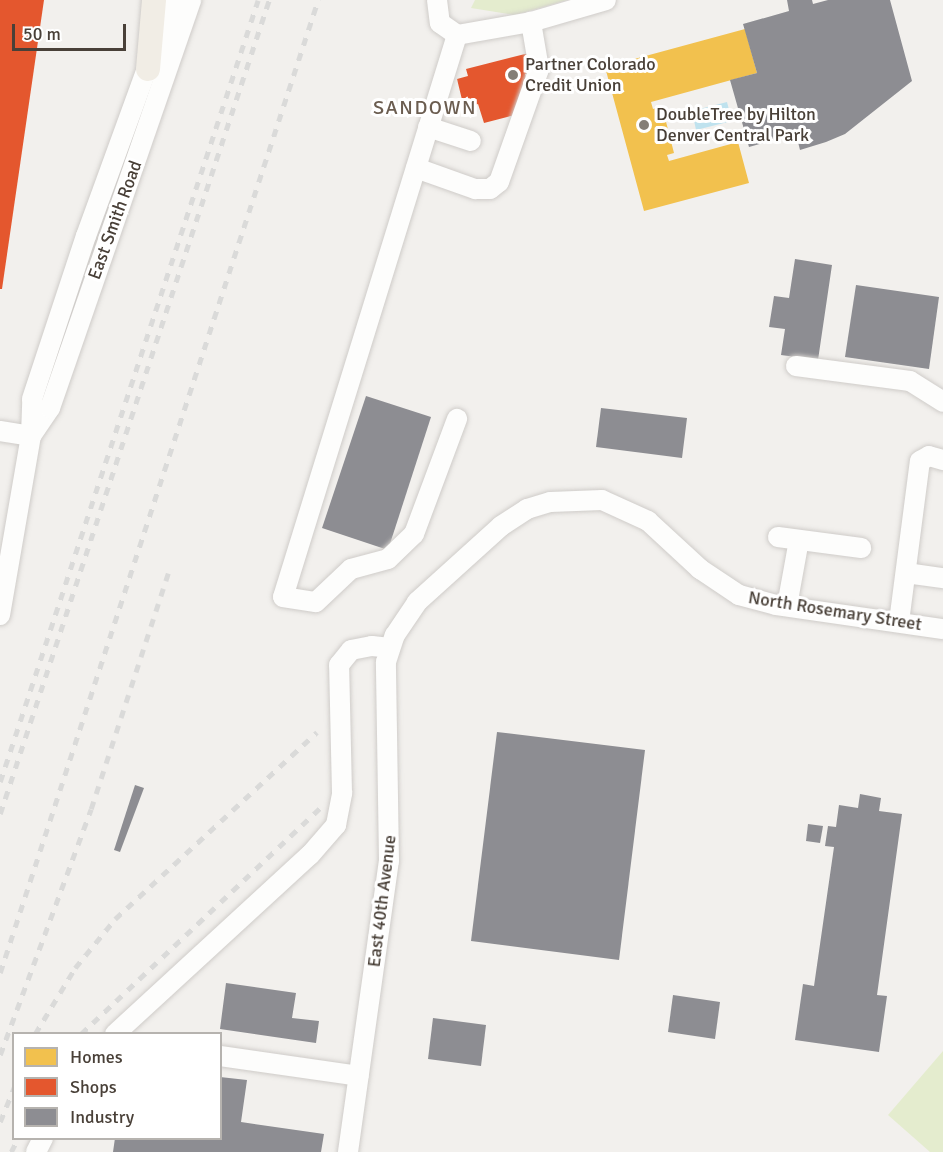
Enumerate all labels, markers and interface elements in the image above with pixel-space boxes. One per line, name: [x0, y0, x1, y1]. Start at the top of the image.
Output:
scale bar: [15, 12, 129, 50]
text: 50 m: [23, 23, 61, 45]
place label: Partner Colorado Credit Union: [525, 54, 656, 97]
marker: Partner Colorado Credit Union: [506, 68, 520, 82]
district label: SANDOWN: [373, 95, 477, 119]
place label: DoubleTree by Hilton Denver Central Park: [656, 104, 816, 146]
marker: DoubleTree by Hilton Denver Central Park: [637, 118, 651, 132]
street label: East Smith Road: [83, 158, 147, 282]
street label: North Rosemary Street: [747, 587, 923, 635]
street label: East 40th Avenue: [363, 834, 401, 968]
legend: [12, 1032, 222, 1140]
text: Homes: [70, 1046, 123, 1068]
text: Shops: [70, 1076, 117, 1098]
text: Industry: [70, 1106, 134, 1128]

